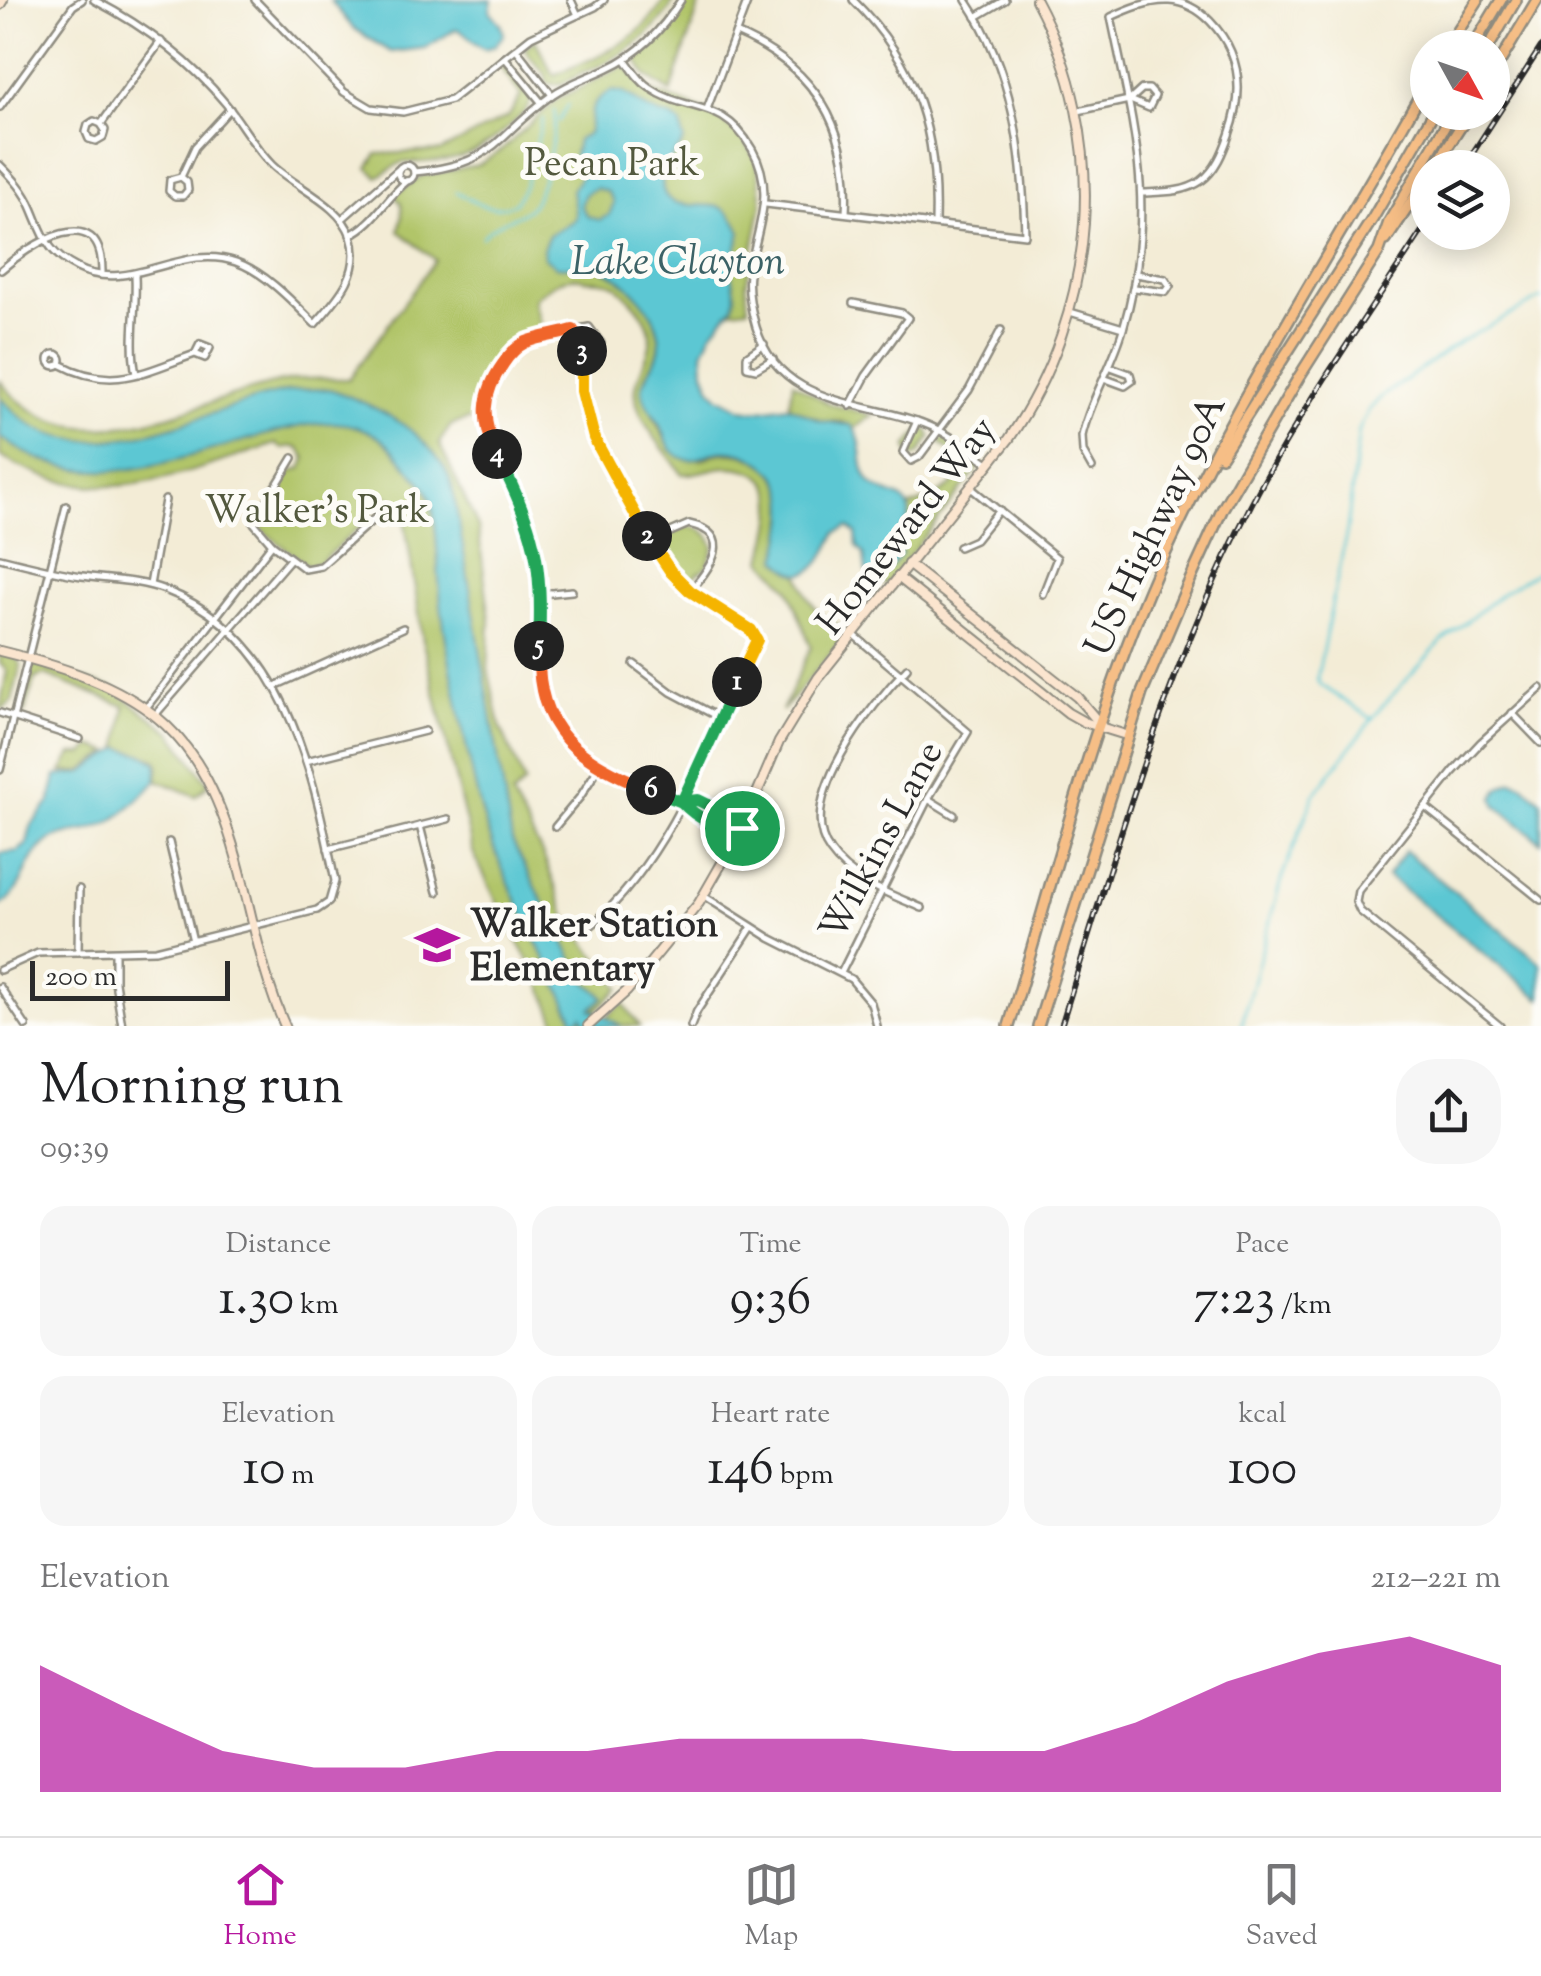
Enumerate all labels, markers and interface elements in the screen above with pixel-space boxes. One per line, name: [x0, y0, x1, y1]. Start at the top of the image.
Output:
north arrow: [1410, 30, 1510, 130]
map controls: [1410, 30, 1510, 250]
park label: Pecan Park: [524, 139, 700, 193]
button: layers: [1410, 150, 1510, 250]
water label: Lake Clayton: [571, 236, 785, 293]
pin: 3: [557, 326, 607, 376]
text: 3: [576, 331, 588, 371]
street label: US Highway 90A: [1073, 387, 1242, 666]
street label: Homeward Way: [806, 407, 1011, 648]
pin: 4: [472, 429, 522, 479]
text: 4: [490, 434, 504, 474]
park label: Walker's Park: [205, 486, 430, 540]
pin: 2: [622, 511, 672, 561]
text: 2: [640, 516, 654, 556]
pin: 5: [514, 621, 564, 671]
text: 5: [534, 626, 544, 666]
pin: 1: [712, 657, 762, 707]
text: 1: [732, 662, 742, 702]
street label: Wilkins Lane: [808, 733, 959, 951]
pin: 6: [626, 765, 676, 815]
text: 6: [644, 770, 658, 810]
pin: [700, 786, 785, 871]
icon: arrive: [715, 801, 770, 856]
place label: Walker Station Elementary: [470, 900, 719, 998]
school or university icon: Walker Station Elementary: [413, 921, 461, 969]
scale bar: [30, 956, 230, 1000]
text: 200 m: [45, 958, 117, 998]
text: Morning run: [40, 1049, 344, 1128]
button: share: [1396, 1059, 1501, 1164]
text: 09:39: [40, 1126, 109, 1172]
text: Distance: [226, 1225, 331, 1265]
text: Time: [739, 1225, 802, 1265]
text: Pace: [1236, 1225, 1289, 1265]
text: 1.30: [218, 1265, 294, 1337]
text: 9:36: [730, 1265, 811, 1337]
text: 7:23: [1193, 1265, 1275, 1337]
text: km: [294, 1286, 339, 1326]
text: /km: [1275, 1286, 1332, 1326]
text: Elevation: [222, 1395, 335, 1435]
text: Heart rate: [711, 1395, 830, 1435]
text: kcal: [1238, 1395, 1287, 1435]
text: 10: [242, 1435, 285, 1507]
text: 146: [707, 1435, 774, 1507]
text: 100: [1228, 1435, 1297, 1507]
text: m: [285, 1456, 315, 1496]
text: bpm: [774, 1456, 834, 1496]
text: Elevation: [40, 1556, 170, 1602]
text: 212–221 m: [1370, 1556, 1501, 1602]
tab: Home: [223, 1857, 297, 1957]
tab: Map: [744, 1857, 799, 1957]
tab: Saved: [1246, 1857, 1318, 1957]

